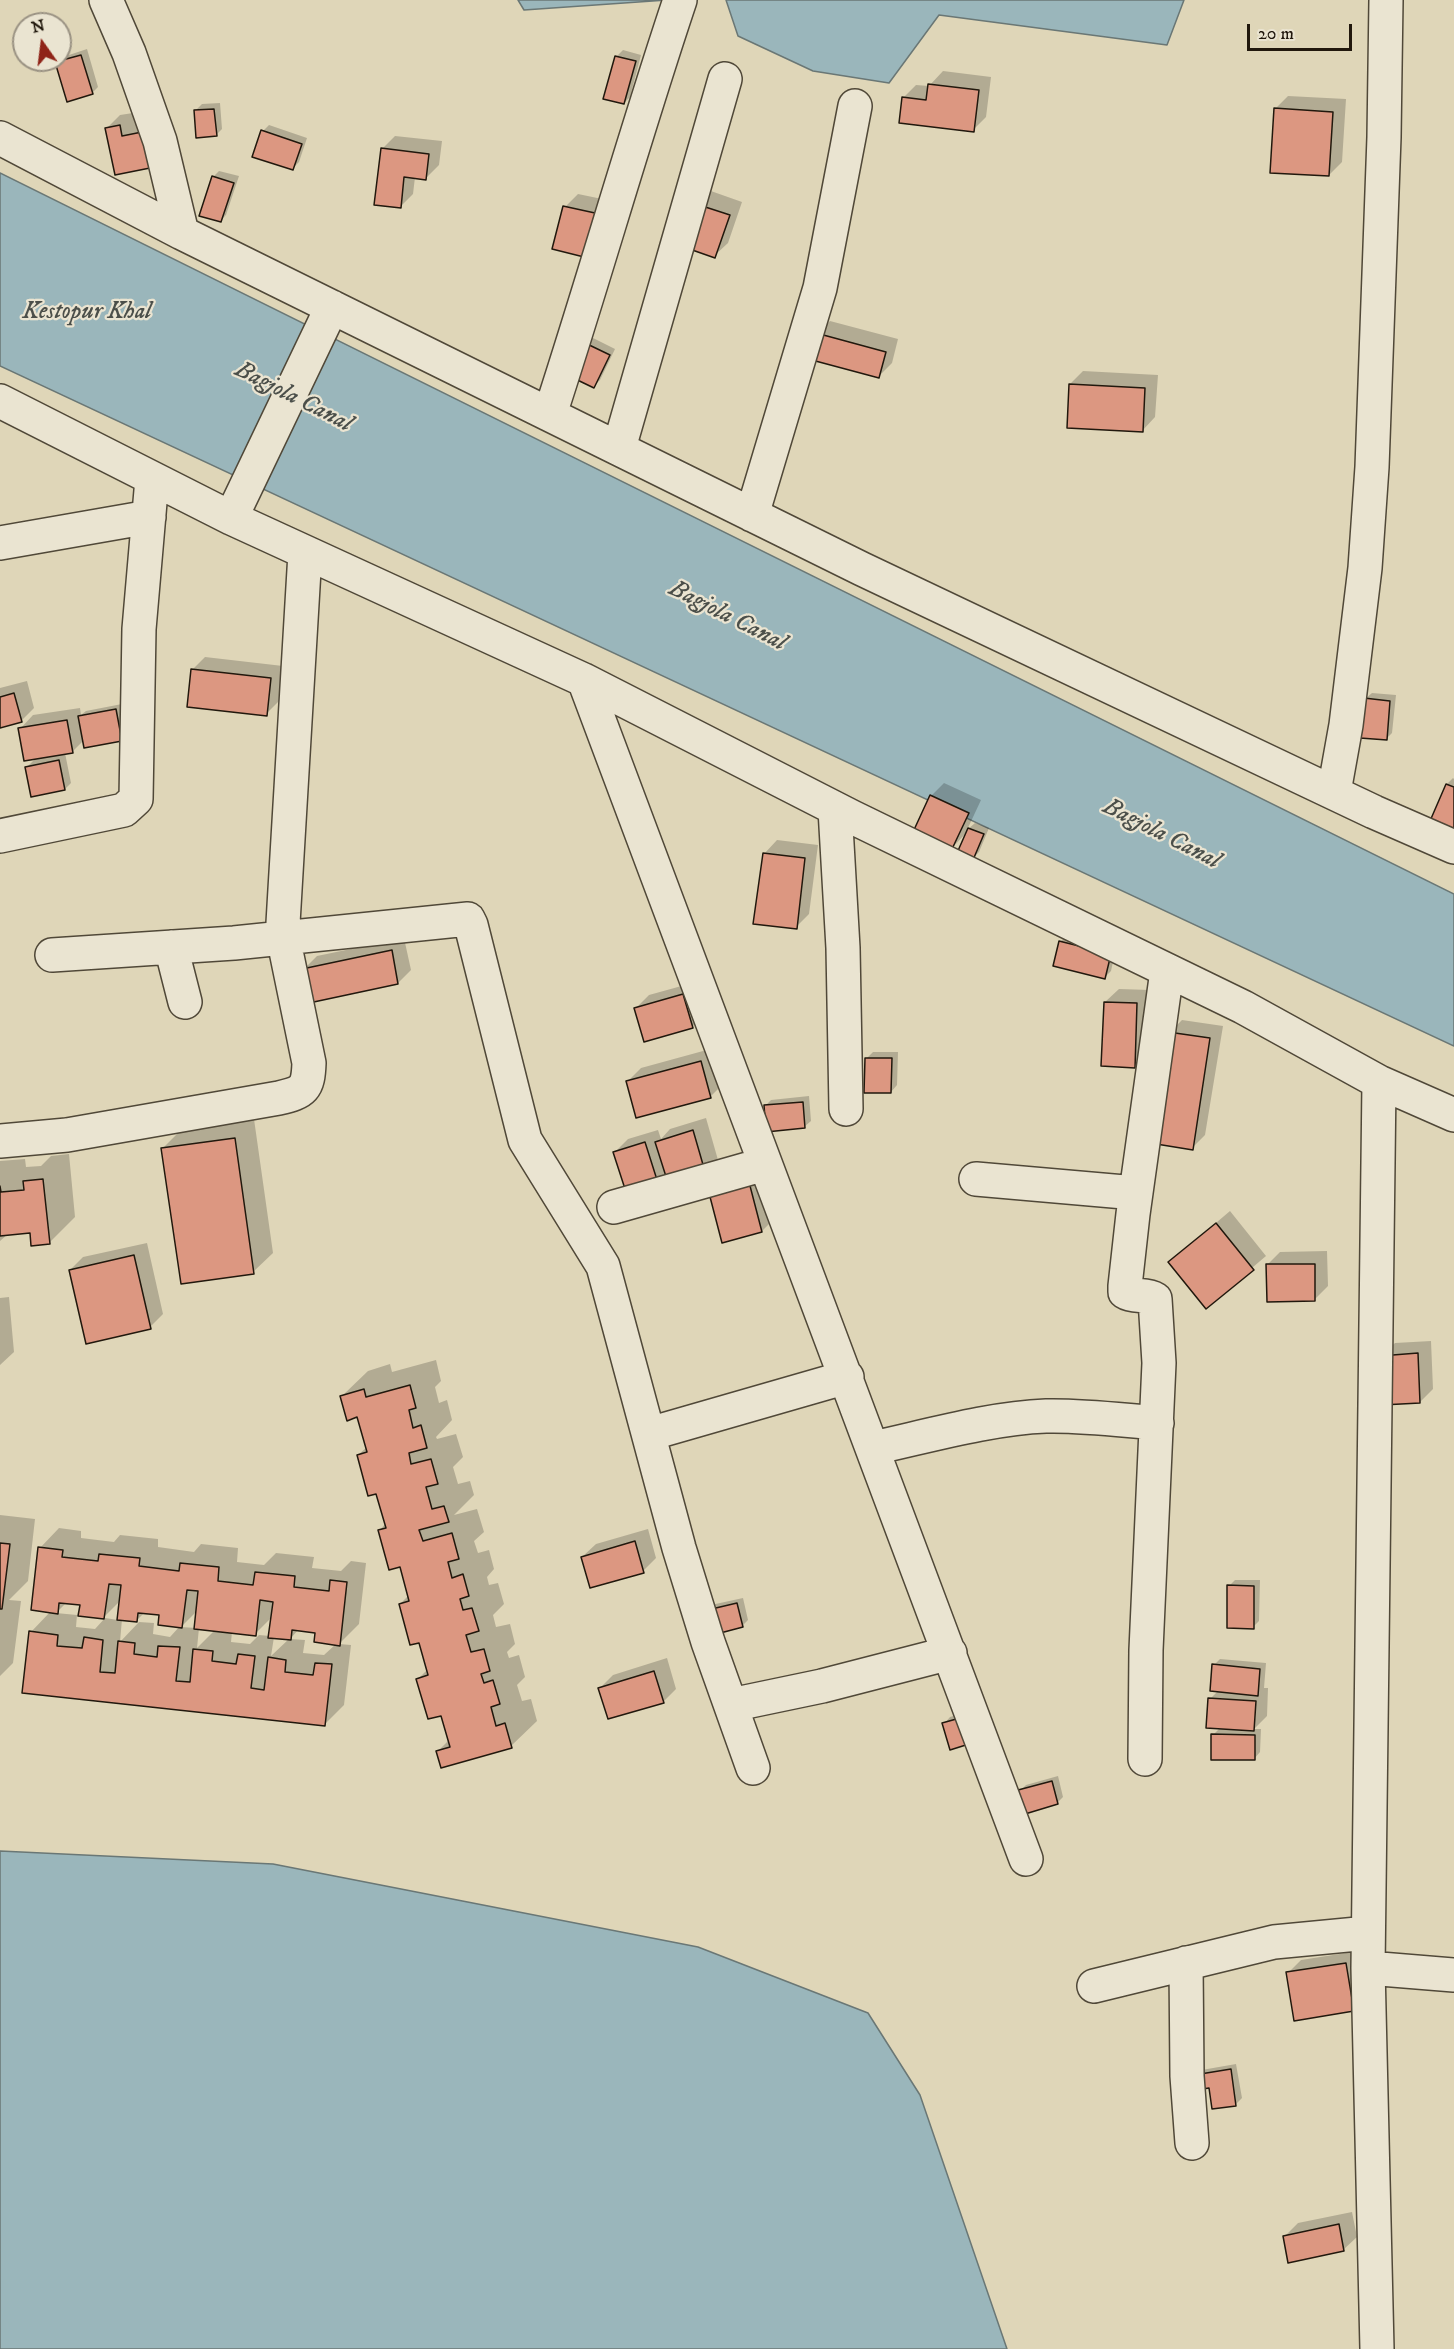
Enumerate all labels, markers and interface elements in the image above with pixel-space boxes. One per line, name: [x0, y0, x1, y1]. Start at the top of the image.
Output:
north arrow: [12, 12, 72, 72]
scale bar: [1250, 12, 1355, 50]
text: N: [29, 15, 47, 38]
text: 20 m: [1258, 23, 1294, 45]
water label: Kestopur Khal: [22, 299, 152, 327]
water label: Bagjola Canal: [230, 356, 356, 440]
water label: Bagjola Canal: [664, 575, 790, 659]
water label: Bagjola Canal: [1098, 793, 1224, 877]

